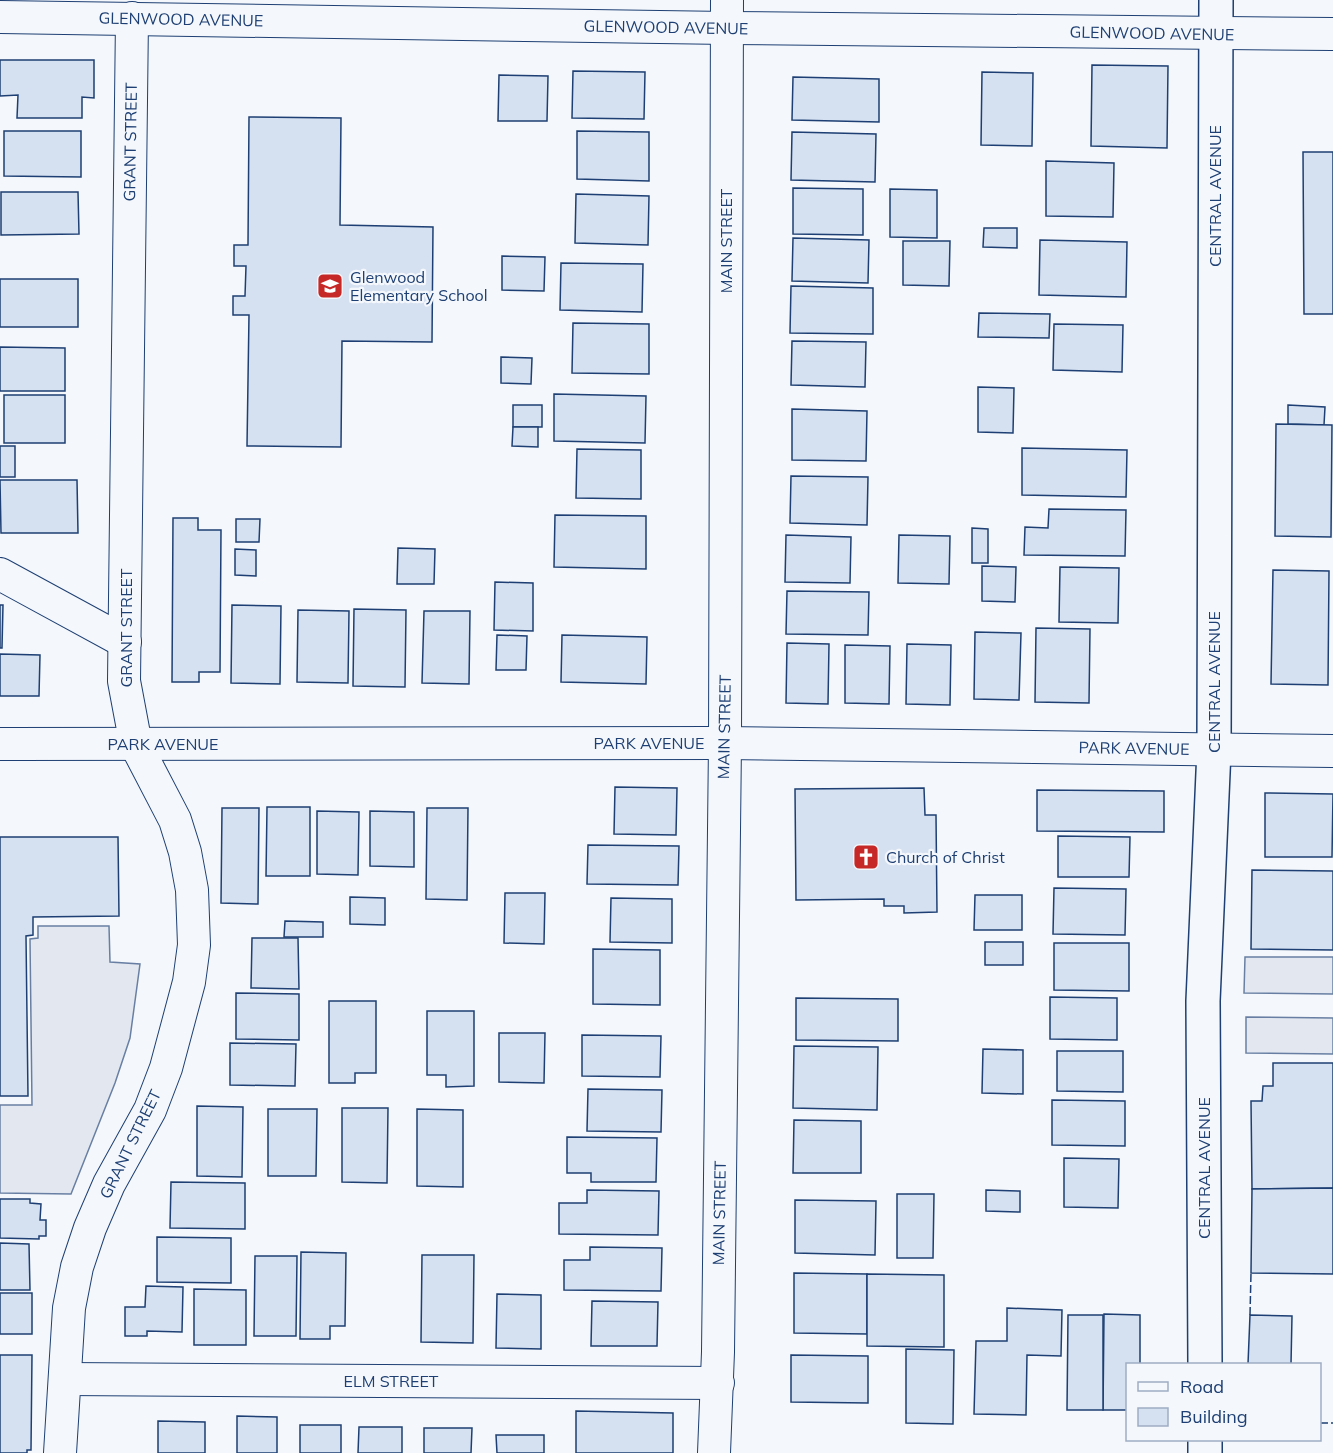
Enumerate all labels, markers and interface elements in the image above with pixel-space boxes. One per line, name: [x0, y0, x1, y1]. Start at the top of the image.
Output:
street label: GLENWOOD AVENUE: [99, 8, 263, 30]
street label: GLENWOOD AVENUE: [584, 16, 748, 38]
street label: GLENWOOD AVENUE: [1070, 22, 1234, 44]
street label: GRANT STREET: [119, 82, 141, 202]
street label: CENTRAL AVENUE: [1205, 125, 1225, 267]
street label: MAIN STREET: [716, 188, 736, 293]
place label: Glenwood Elementary School: [350, 267, 488, 305]
school or university icon: Glenwood Elementary School: [315, 271, 345, 301]
street label: GRANT STREET: [116, 568, 136, 687]
street label: CENTRAL AVENUE: [1204, 611, 1224, 753]
street label: MAIN STREET: [713, 674, 735, 779]
street label: PARK AVENUE: [594, 733, 704, 753]
street label: PARK AVENUE: [108, 734, 218, 754]
street label: PARK AVENUE: [1078, 737, 1190, 759]
church icon: Church of Christ: [851, 842, 881, 872]
place label: Church of Christ: [886, 847, 1005, 867]
street label: GRANT STREET: [95, 1086, 165, 1202]
street label: CENTRAL AVENUE: [1194, 1097, 1214, 1239]
street label: MAIN STREET: [708, 1160, 730, 1265]
legend: [1126, 1363, 1321, 1441]
street label: ELM STREET: [344, 1371, 439, 1391]
text: Road: [1180, 1375, 1224, 1398]
text: Building: [1180, 1405, 1248, 1428]

